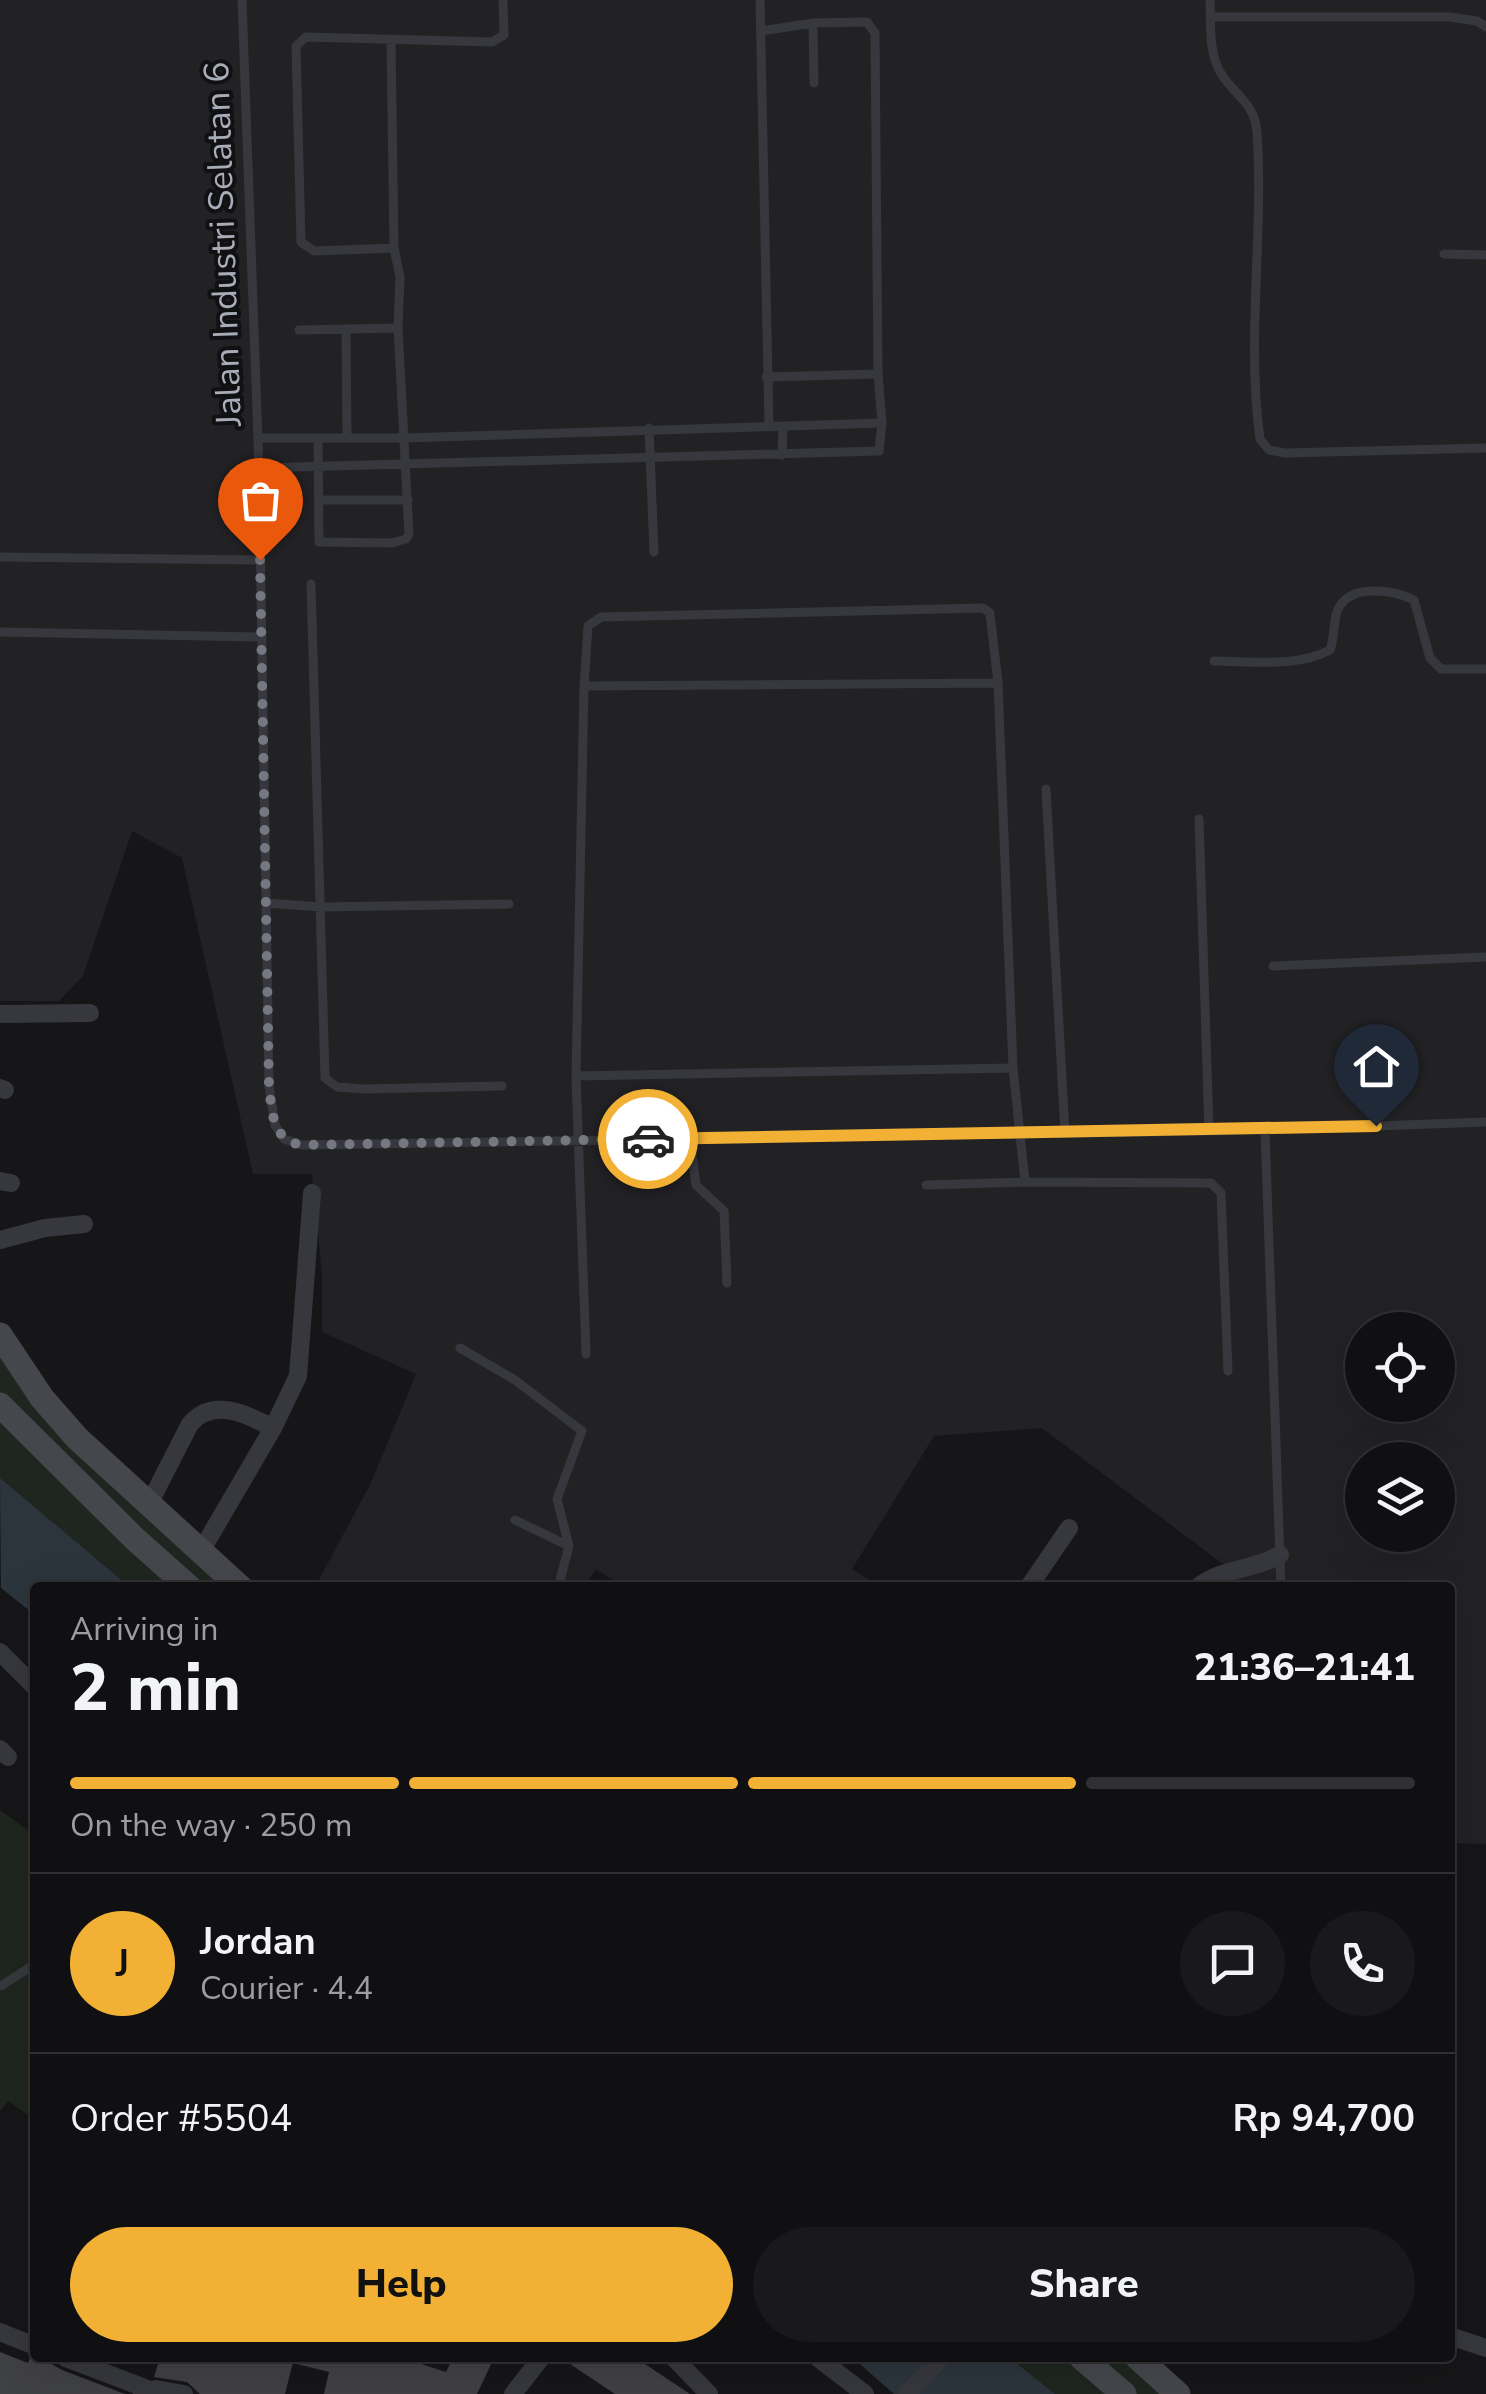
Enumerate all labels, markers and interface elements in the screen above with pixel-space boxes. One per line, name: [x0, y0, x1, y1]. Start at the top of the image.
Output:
street label: Jalan Industri Selatan 6: [193, 61, 253, 428]
pin: [218, 458, 303, 561]
icon: bag: [233, 473, 288, 528]
pin: [1334, 1024, 1419, 1127]
icon: home: [1349, 1039, 1404, 1094]
courier: [598, 1089, 698, 1189]
icon: car: [621, 1112, 676, 1167]
map controls: [1345, 1312, 1455, 1552]
button: locate: [1345, 1312, 1455, 1422]
button: layers: [1345, 1442, 1455, 1552]
text: Arriving in: [70, 1608, 218, 1651]
text: 21:36–21:41: [1194, 1642, 1415, 1693]
text: 2 min: [70, 1644, 241, 1733]
text: On the way · 250 m: [70, 1804, 352, 1847]
button: chat: [1180, 1911, 1285, 2016]
button: phone: [1310, 1911, 1415, 2016]
text: Jordan: [200, 1916, 316, 1967]
text: J: [116, 1938, 129, 1989]
text: Courier · 4.4: [200, 1967, 373, 2010]
text: Order #5504: [70, 2093, 292, 2144]
text: Rp 94,700: [1232, 2093, 1415, 2144]
button: Help: [70, 2227, 733, 2342]
button: Share: [753, 2227, 1415, 2342]

